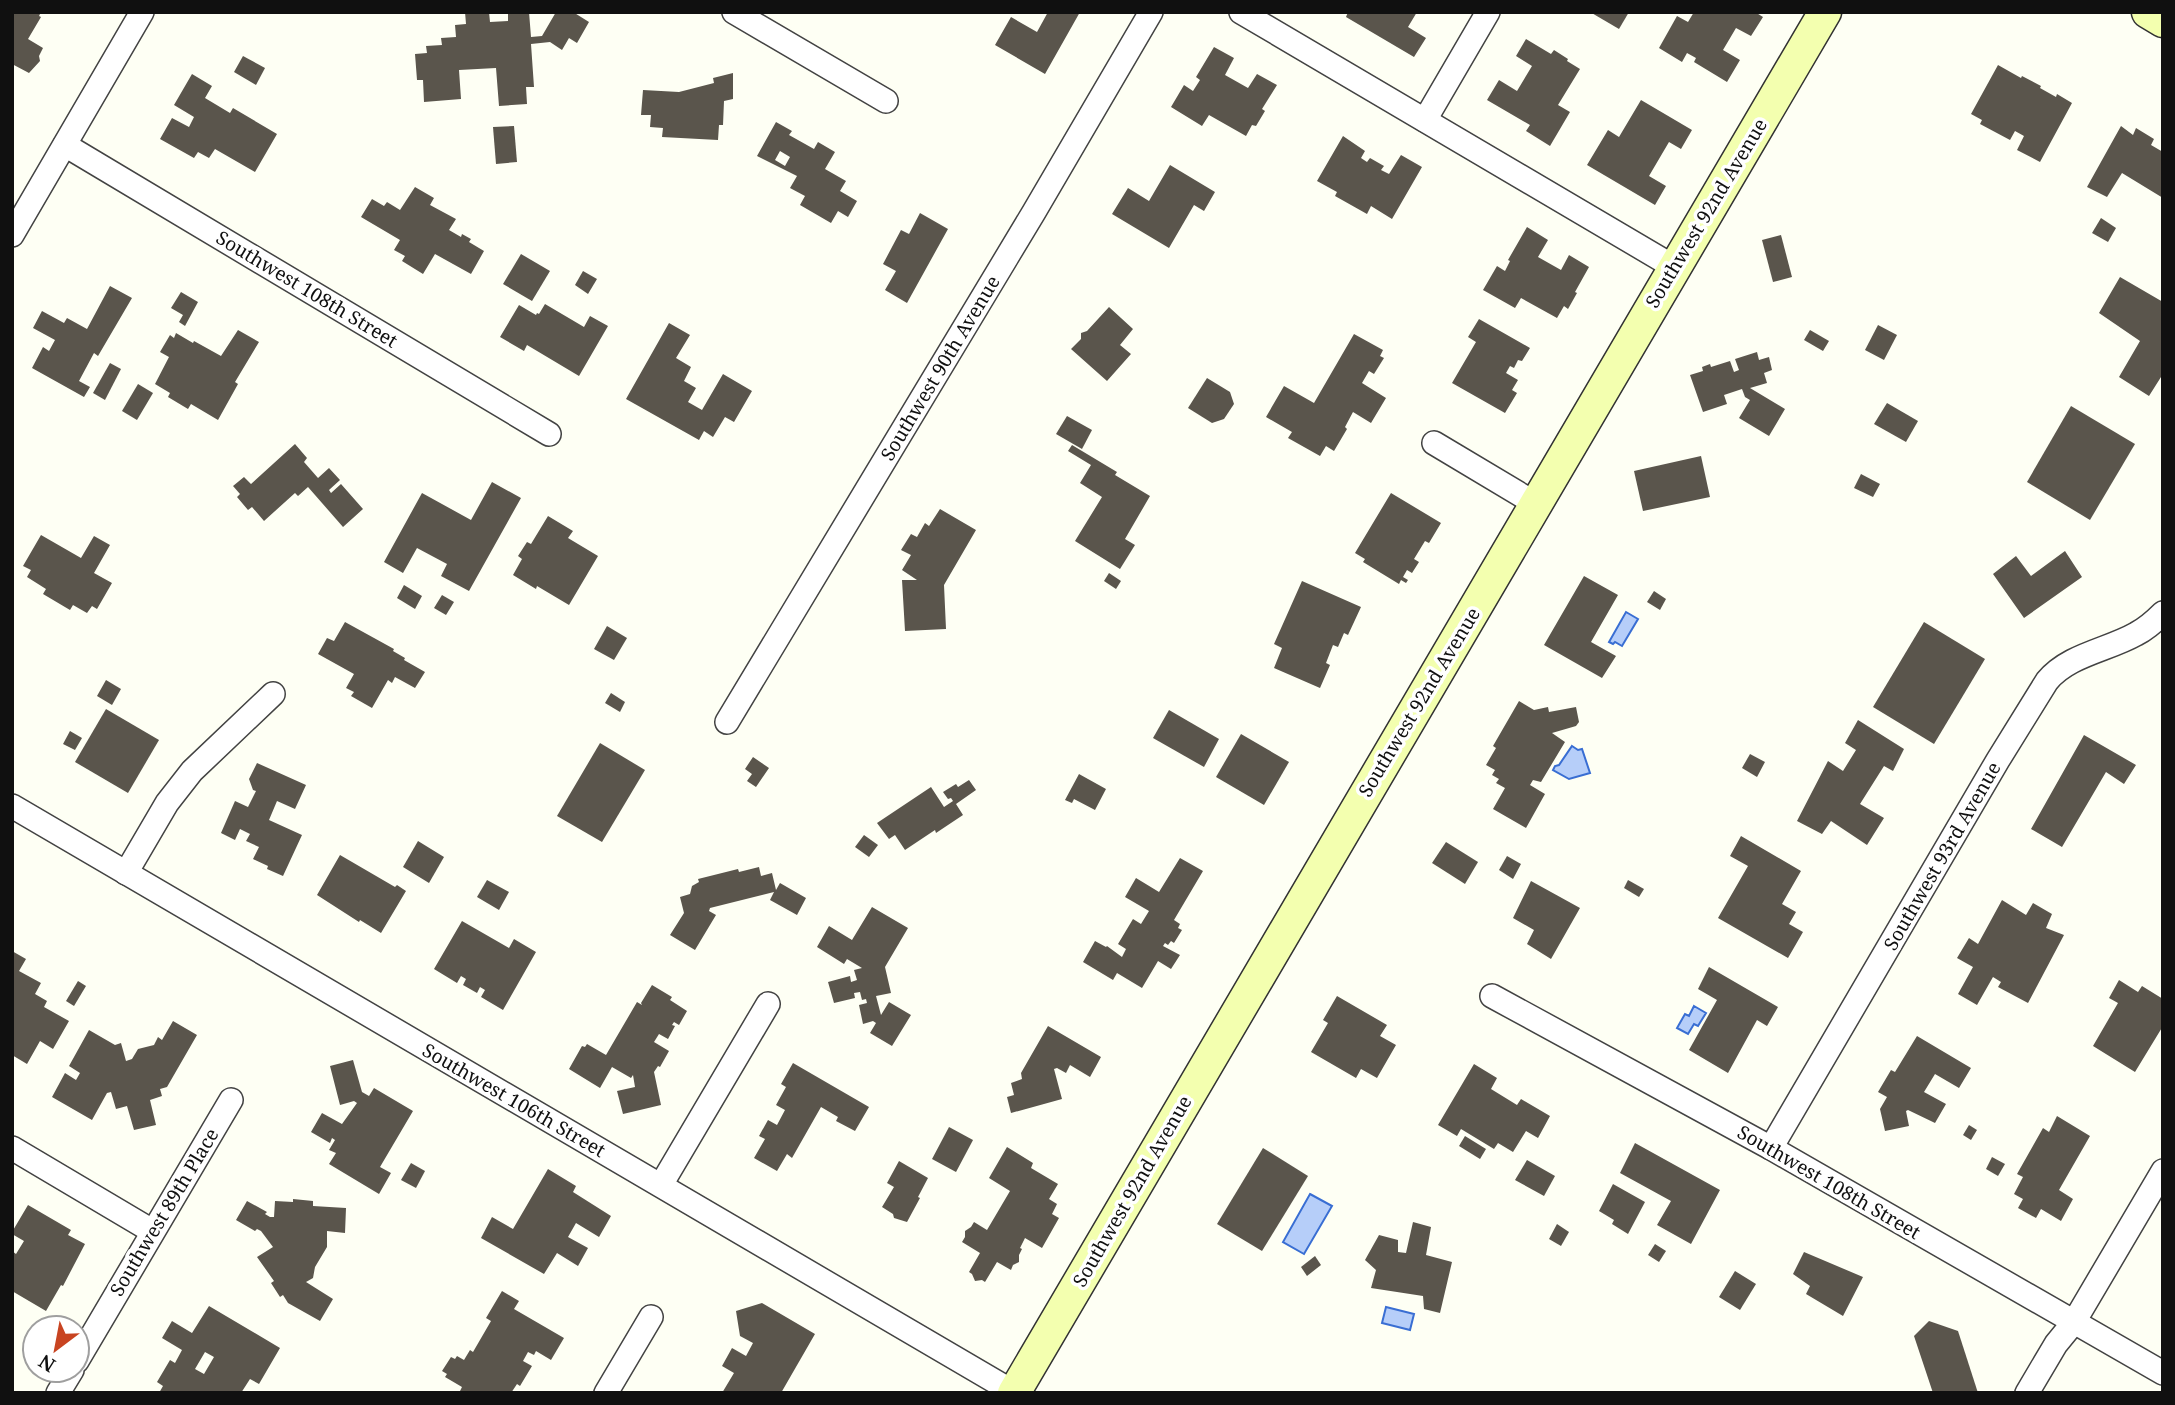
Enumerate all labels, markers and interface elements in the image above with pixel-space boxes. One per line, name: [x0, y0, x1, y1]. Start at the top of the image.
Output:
street label: Southwest 92nd Avenue: [1639, 113, 1773, 313]
street label: Southwest 108th Street: [211, 224, 403, 354]
street label: Southwest 90th Avenue: [874, 271, 1006, 465]
street label: Southwest 92nd Avenue: [1352, 602, 1486, 802]
street label: Southwest 93rd Avenue: [1877, 757, 2007, 955]
street label: Southwest 106th Street: [418, 1037, 611, 1163]
street label: Southwest 92nd Avenue: [1067, 1091, 1197, 1291]
street label: Southwest 108th Street: [1733, 1119, 1926, 1245]
street label: Southwest 89th Place: [104, 1123, 224, 1301]
north arrow: [21, 1314, 91, 1384]
text: N: [34, 1348, 60, 1378]

